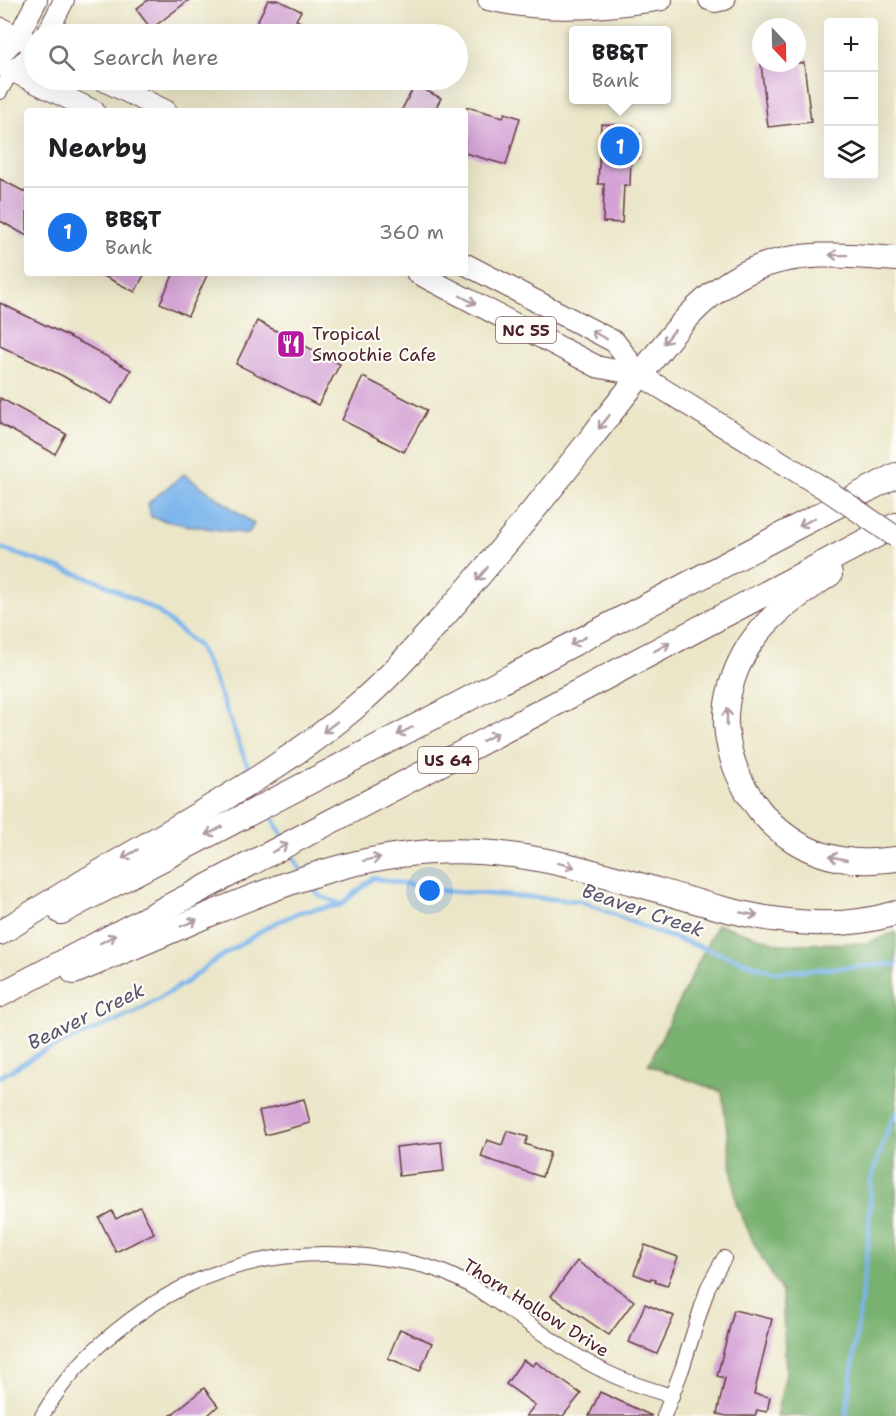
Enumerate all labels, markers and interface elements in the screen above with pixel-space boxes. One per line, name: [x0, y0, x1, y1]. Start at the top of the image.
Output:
north arrow: [752, 18, 806, 72]
map controls: [824, 18, 878, 180]
button: +: [824, 18, 878, 72]
search box: [24, 24, 468, 90]
popup: [569, 26, 671, 104]
text: BB&T: [592, 38, 648, 67]
icon: search: [45, 41, 78, 74]
text: Search here: [93, 43, 219, 72]
text: Bank: [592, 67, 640, 93]
button: −: [824, 72, 878, 126]
pin: 1: [600, 124, 640, 168]
button: layers: [824, 126, 878, 180]
text: Nearby: [48, 130, 147, 165]
text: BB&T: [105, 205, 161, 234]
text: 1: [63, 219, 72, 245]
text: 360 m: [379, 219, 444, 245]
text: Bank: [105, 234, 153, 260]
one-way arrow: [828, 249, 848, 261]
one-way arrow: [459, 295, 477, 306]
road number: NC 55: [496, 317, 556, 343]
place label: Tropical Smoothie Cafe: [312, 322, 436, 367]
restaurant icon: Tropical Smoothie Cafe: [275, 328, 307, 360]
one-way arrow: [591, 328, 609, 340]
one-way arrow: [662, 329, 676, 344]
one-way arrow: [597, 413, 610, 429]
one-way arrow: [798, 516, 816, 528]
one-way arrow: [475, 566, 488, 582]
one-way arrow: [570, 636, 588, 647]
one-way arrow: [653, 641, 671, 652]
one-way arrow: [721, 707, 733, 727]
one-way arrow: [323, 721, 339, 733]
one-way arrow: [397, 726, 415, 737]
one-way arrow: [481, 731, 499, 743]
road number: US 64: [418, 747, 478, 773]
one-way arrow: [205, 826, 223, 838]
one-way arrow: [271, 842, 288, 854]
one-way arrow: [122, 848, 139, 860]
one-way arrow: [829, 851, 848, 863]
one-way arrow: [362, 853, 382, 864]
one-way arrow: [556, 860, 575, 871]
your location: [415, 876, 444, 905]
water label: Beaver Creek: [579, 877, 708, 943]
one-way arrow: [738, 909, 758, 920]
one-way arrow: [179, 917, 198, 928]
one-way arrow: [98, 933, 116, 944]
water label: Beaver Creek: [23, 976, 149, 1056]
street label: Thorn Hollow Drive: [458, 1253, 614, 1363]

